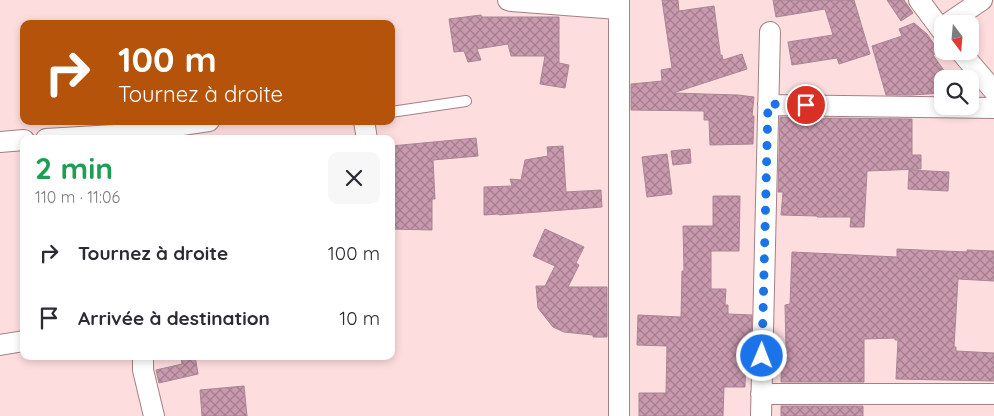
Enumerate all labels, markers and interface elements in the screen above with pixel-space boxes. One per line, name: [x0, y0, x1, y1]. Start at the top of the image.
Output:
north arrow: [934, 15, 979, 60]
map controls: [934, 15, 979, 115]
text: 100 m: [118, 37, 217, 81]
icon: right: [35, 40, 100, 105]
button: search: [934, 70, 979, 115]
text: Tournez à droite: [118, 80, 283, 108]
pin: [785, 84, 827, 126]
icon: arrive: [792, 91, 820, 119]
text: 2 min: [35, 149, 113, 187]
button: close: [328, 152, 380, 204]
text: 110 m · 11:06: [35, 187, 120, 207]
icon: right: [35, 239, 63, 267]
text: Tournez à droite: [78, 241, 228, 265]
text: 100 m: [328, 241, 380, 265]
icon: arrive: [35, 304, 63, 332]
text: Arrivée à destination: [78, 306, 270, 330]
text: 10 m: [339, 306, 380, 330]
position arrow: [735, 329, 787, 381]

